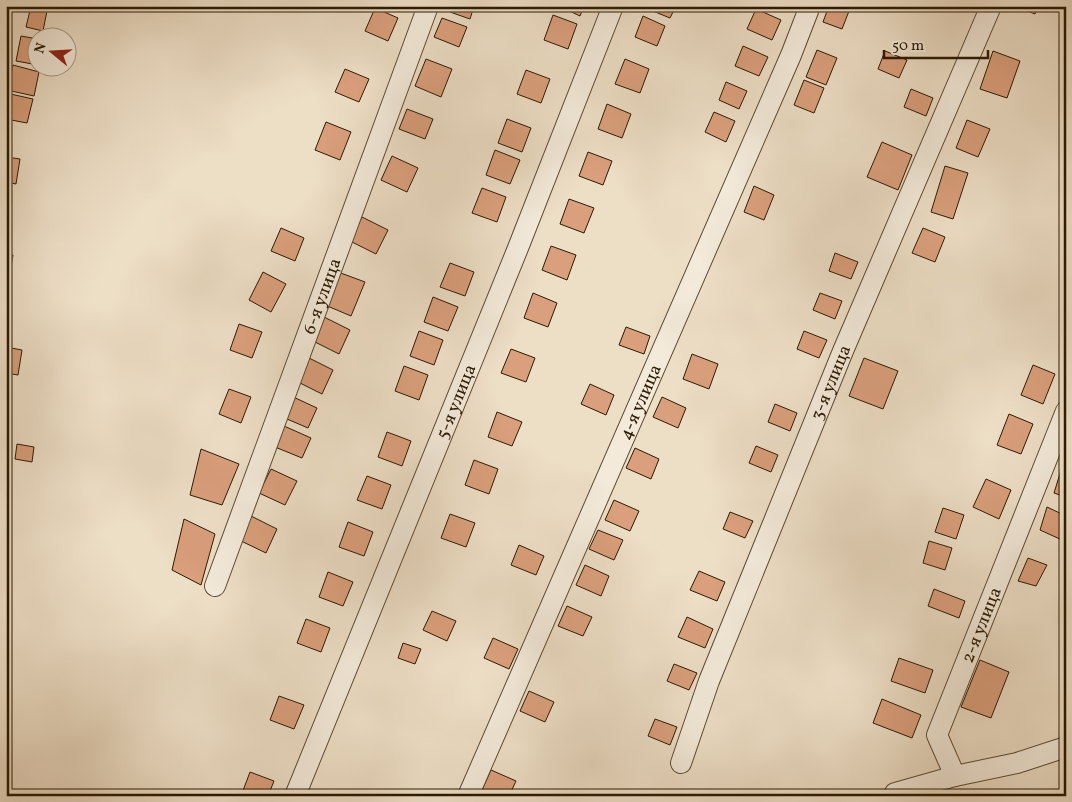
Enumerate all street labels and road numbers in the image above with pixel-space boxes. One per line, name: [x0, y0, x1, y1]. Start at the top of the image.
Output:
street label: 6-я улица: [297, 255, 348, 338]
street label: 3-я улица: [805, 341, 858, 424]
street label: 5-я улица: [431, 361, 483, 443]
street label: 4-я улица: [614, 361, 669, 444]
street label: 2-я улица: [956, 584, 1009, 667]

